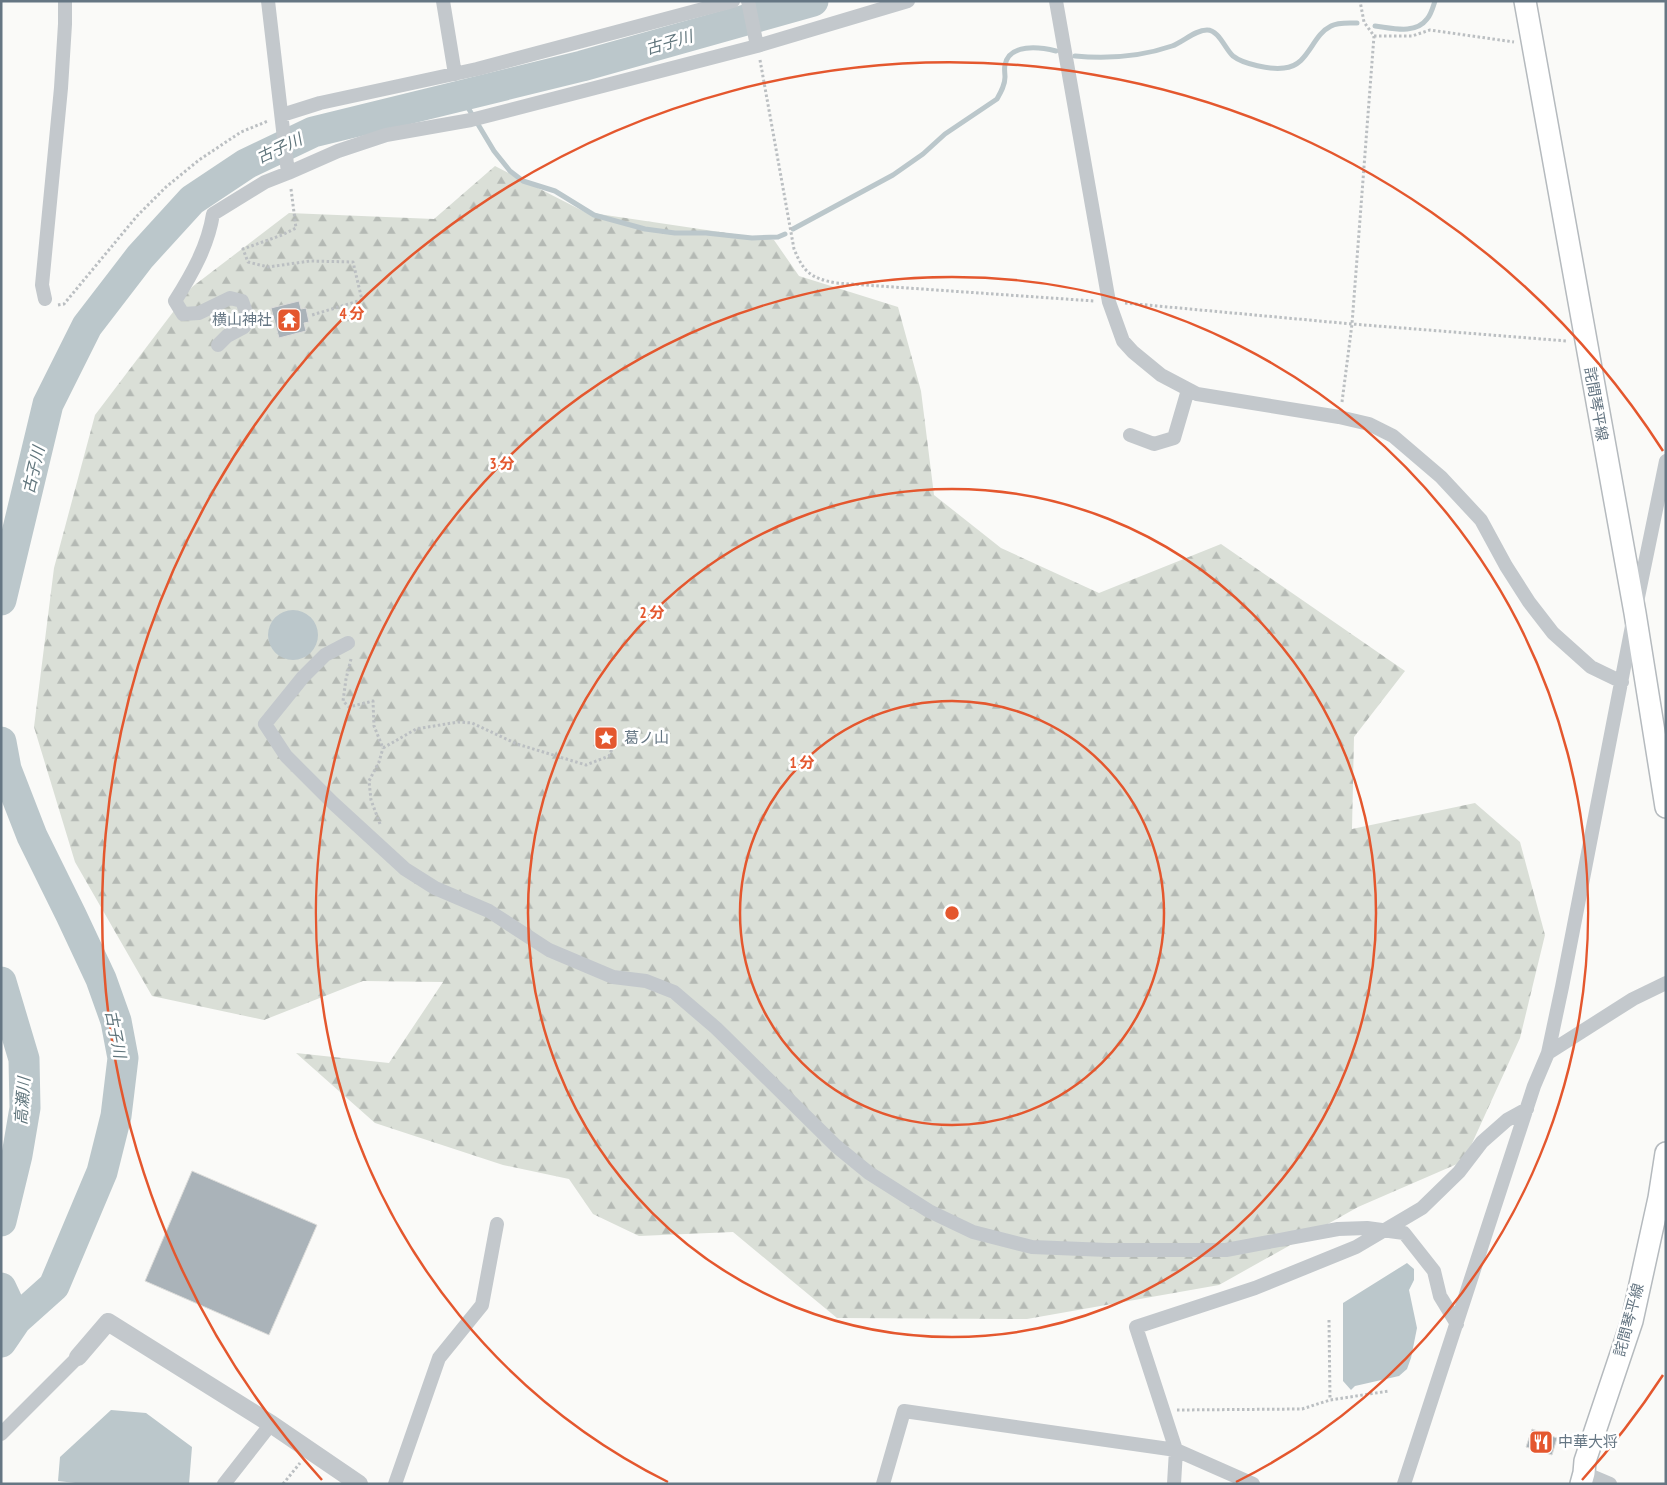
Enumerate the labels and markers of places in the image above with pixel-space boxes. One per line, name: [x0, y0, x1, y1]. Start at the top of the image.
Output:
temple icon: 横山神社: [276, 307, 302, 333]
place label: 横山神社: [212, 310, 272, 329]
place icon: 葛ノ山: [593, 725, 619, 751]
place label: 葛ノ山: [624, 728, 669, 747]
centre of rings: [943, 904, 961, 922]
restaurant icon: 中華大将: [1528, 1429, 1554, 1455]
place label: 中華大将: [1558, 1432, 1618, 1451]

